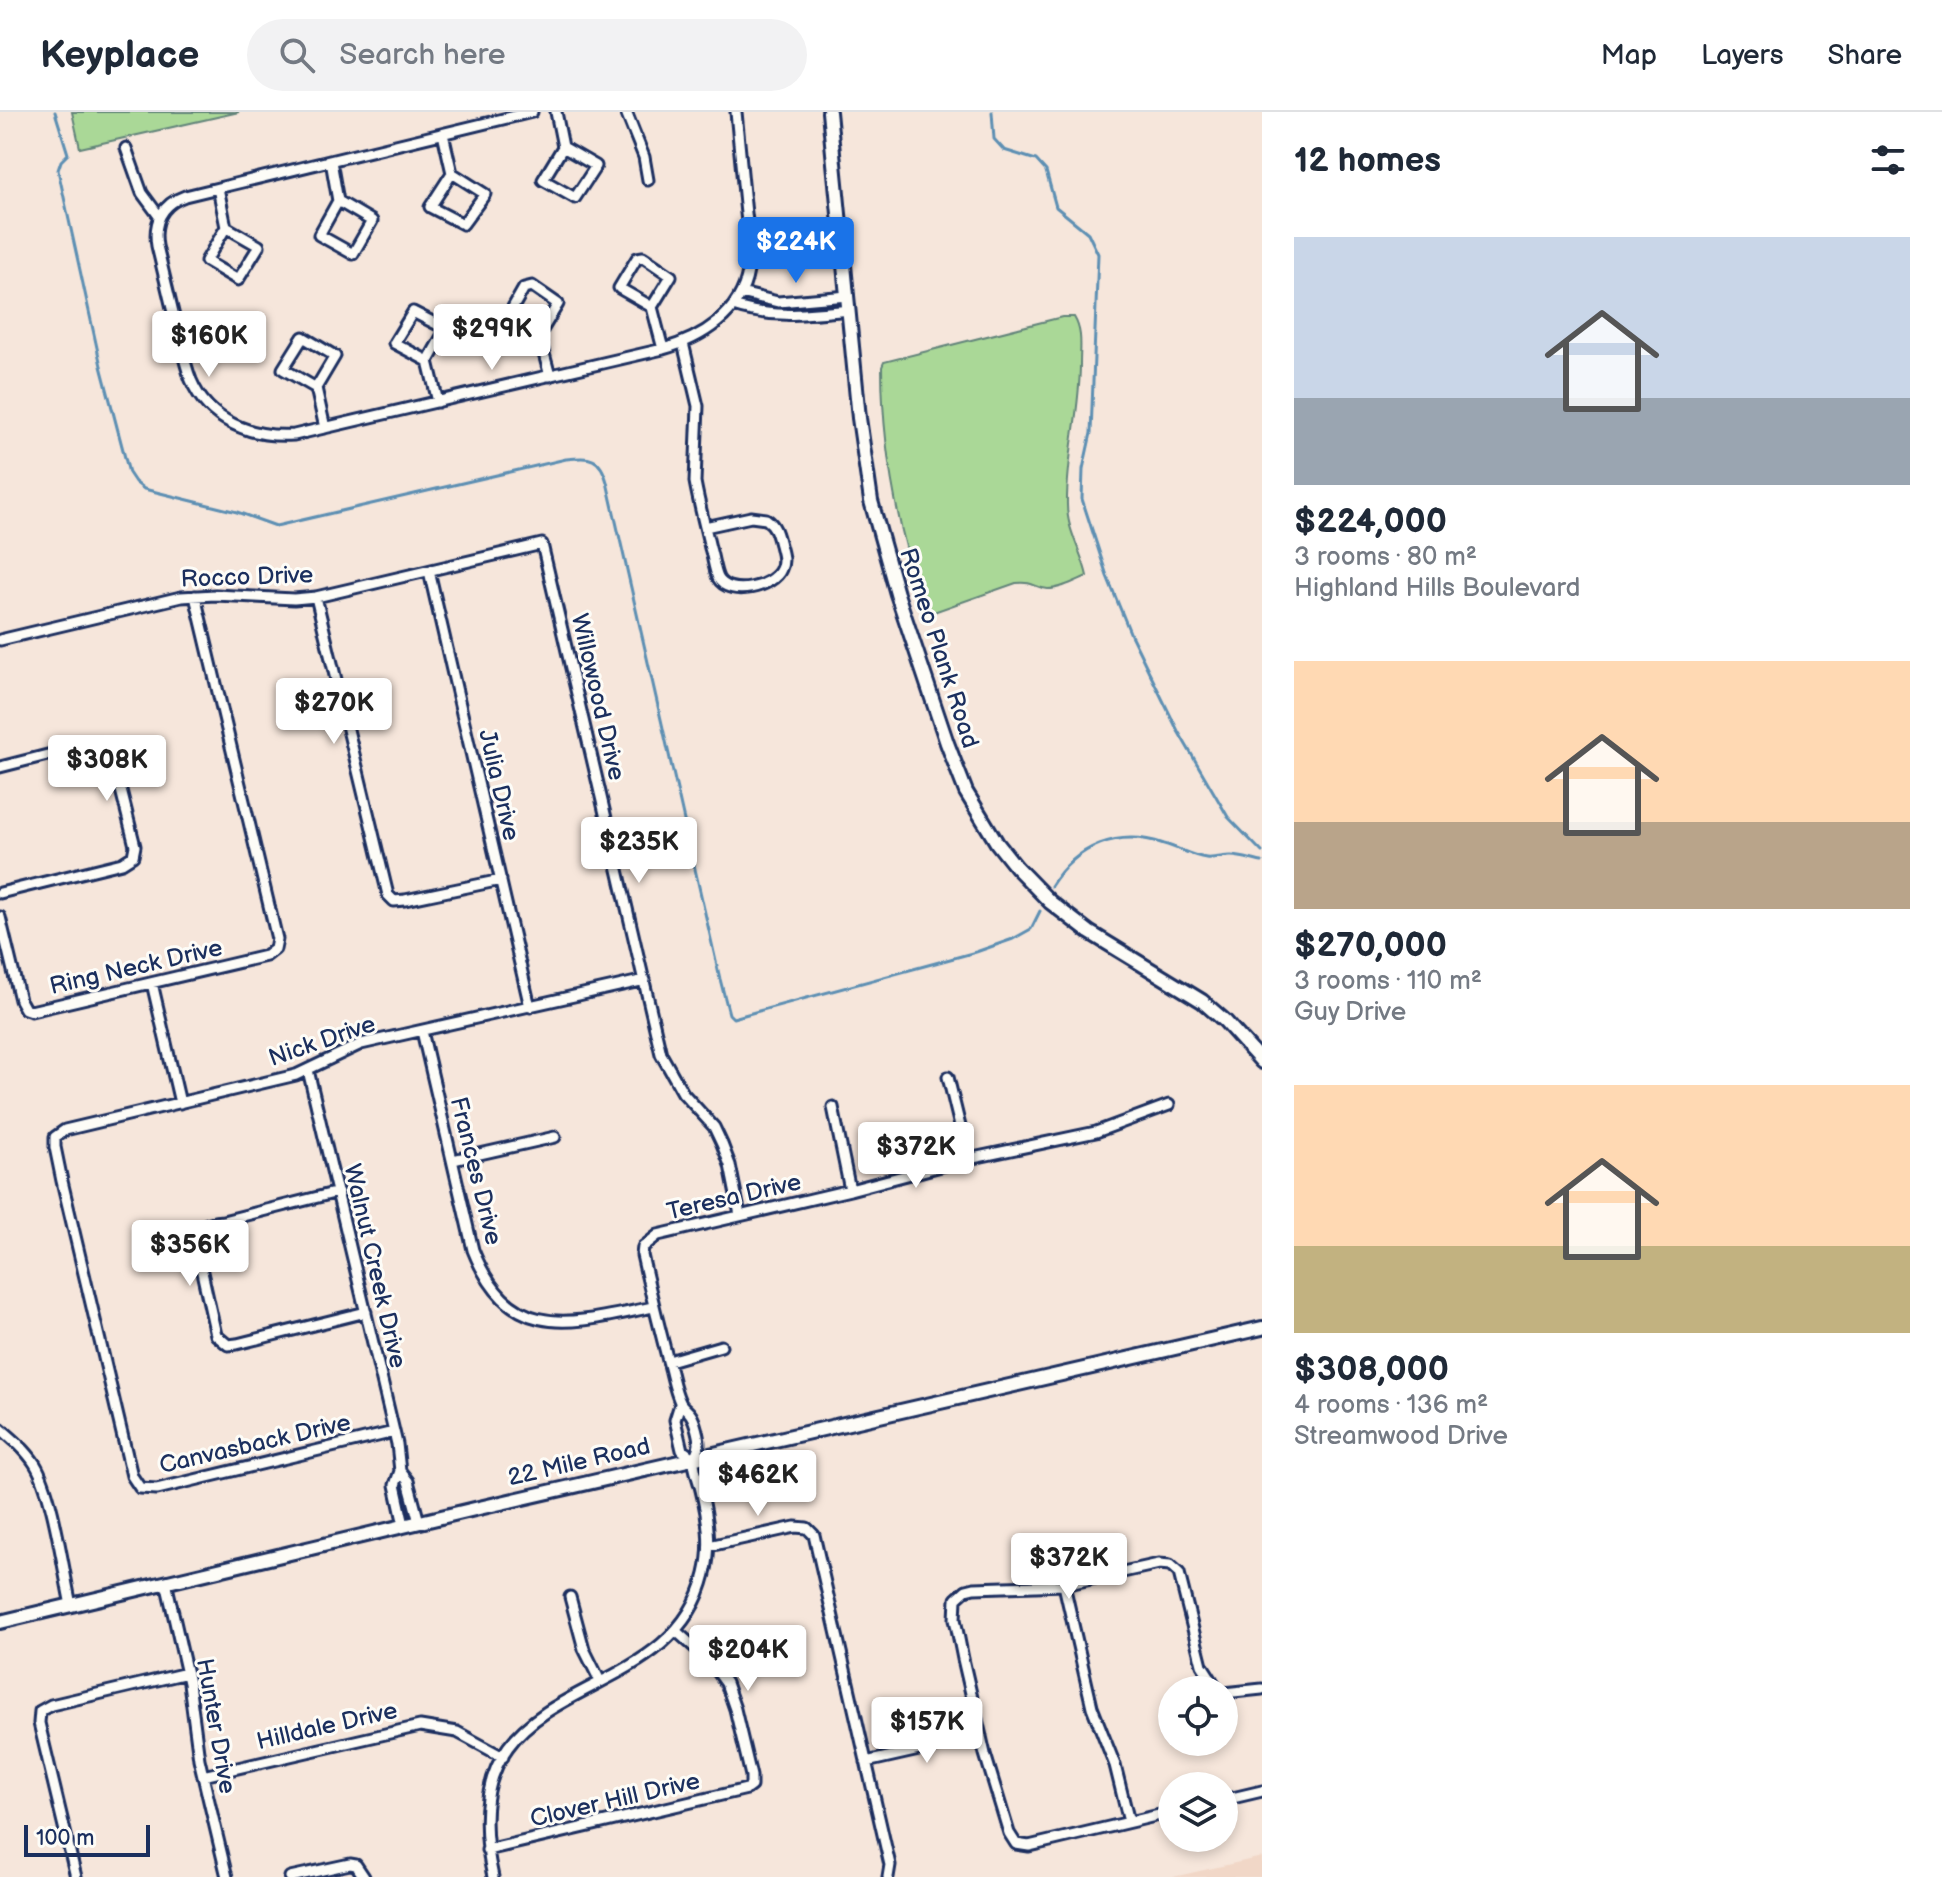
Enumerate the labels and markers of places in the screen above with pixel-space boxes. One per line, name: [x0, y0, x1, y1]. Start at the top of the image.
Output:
pin: $224K: [740, 217, 852, 285]
pin: $299K: [436, 304, 548, 372]
pin: $160K: [153, 311, 265, 379]
pin: $270K: [278, 678, 390, 746]
pin: $308K: [51, 735, 163, 803]
pin: $235K: [583, 817, 695, 885]
pin: $372K: [860, 1122, 972, 1190]
pin: $356K: [134, 1220, 246, 1288]
pin: $462K: [702, 1450, 814, 1518]
pin: $372K: [1013, 1533, 1125, 1601]
pin: $204K: [692, 1625, 804, 1693]
pin: $157K: [871, 1697, 983, 1765]

